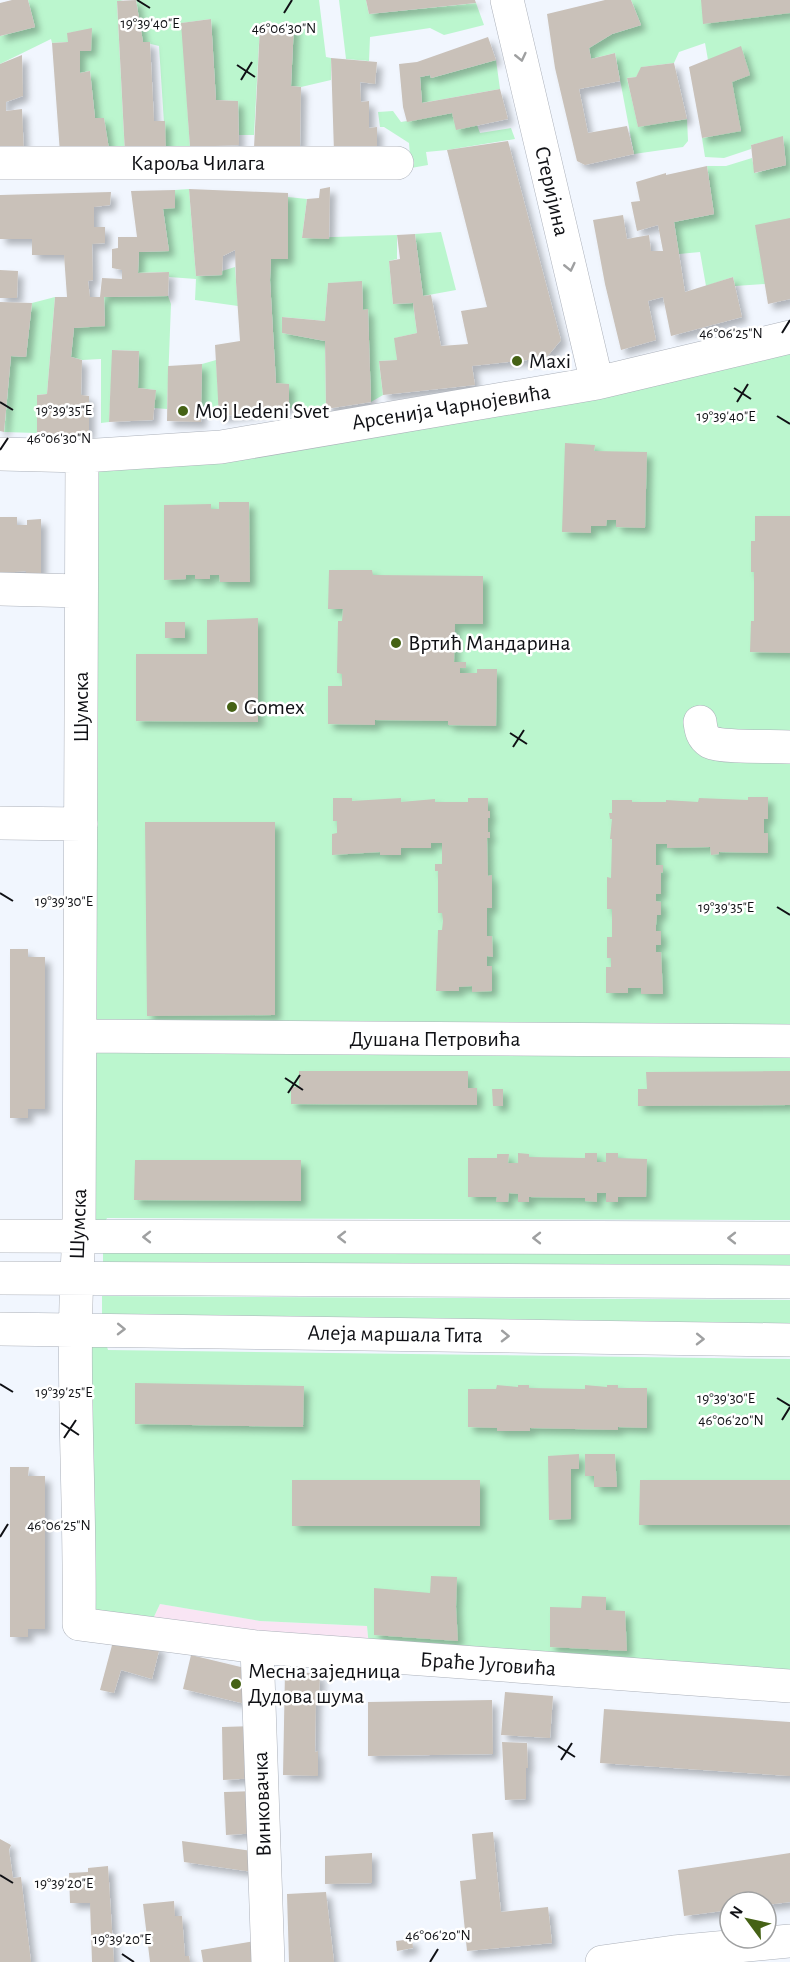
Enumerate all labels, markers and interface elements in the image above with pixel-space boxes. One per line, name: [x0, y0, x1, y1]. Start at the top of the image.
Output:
text: 19°39'40"E: [121, 16, 179, 31]
text: 46°06'30"N: [252, 21, 316, 36]
one-way arrow: [513, 52, 526, 62]
street label: Стеријина: [531, 144, 573, 238]
street label: Кароља Чилага: [131, 152, 265, 174]
one-way arrow: [563, 262, 576, 272]
text: 46°06'25"N: [699, 326, 763, 341]
place label: Maxi: [529, 350, 571, 372]
marker: Maxi: [510, 354, 524, 368]
street label: Арсенија Чарнојевића: [350, 380, 552, 434]
place label: Moj Ledeni Svet: [195, 400, 329, 422]
text: 19°39'35"E: [36, 403, 92, 418]
marker: Moj Ledeni Svet: [176, 404, 190, 418]
text: 19°39'40"E: [697, 409, 755, 424]
text: 46°06'30"N: [27, 431, 91, 446]
place label: Вртић Мандарина: [408, 632, 571, 654]
marker: Вртић Мандарина: [389, 636, 403, 650]
street label: Шумска: [70, 671, 92, 743]
place label: Gomex: [244, 696, 305, 718]
marker: Gomex: [225, 700, 239, 714]
text: 19°39'30"E: [35, 894, 93, 909]
text: 19°39'35"E: [698, 900, 754, 915]
street label: Душана Петровића: [350, 1028, 520, 1050]
street label: Шумска: [66, 1188, 90, 1260]
one-way arrow: [142, 1231, 151, 1243]
one-way arrow: [337, 1231, 346, 1243]
one-way arrow: [532, 1232, 541, 1244]
one-way arrow: [727, 1232, 736, 1244]
street label: Алеја маршала Тита: [307, 1321, 483, 1347]
one-way arrow: [117, 1323, 126, 1336]
one-way arrow: [501, 1329, 510, 1342]
one-way arrow: [696, 1333, 705, 1345]
text: 19°39'25"E: [36, 1385, 92, 1400]
text: 19°39'30"E: [697, 1391, 755, 1406]
text: 46°06'20"N: [698, 1413, 764, 1428]
text: 46°06'25"N: [27, 1518, 91, 1533]
street label: Браће Југовића: [419, 1648, 557, 1680]
place label: Месна заједница Дудова шума: [248, 1660, 401, 1707]
marker: Месна заједница Дудова шума: [229, 1677, 243, 1691]
street label: Винковачка: [249, 1751, 275, 1857]
text: 19°39'20"E: [35, 1876, 93, 1891]
north arrow: [718, 1890, 778, 1950]
text: N: [727, 1903, 746, 1921]
text: 46°06'20"N: [405, 1928, 471, 1943]
text: 19°39'20"E: [93, 1932, 151, 1947]

